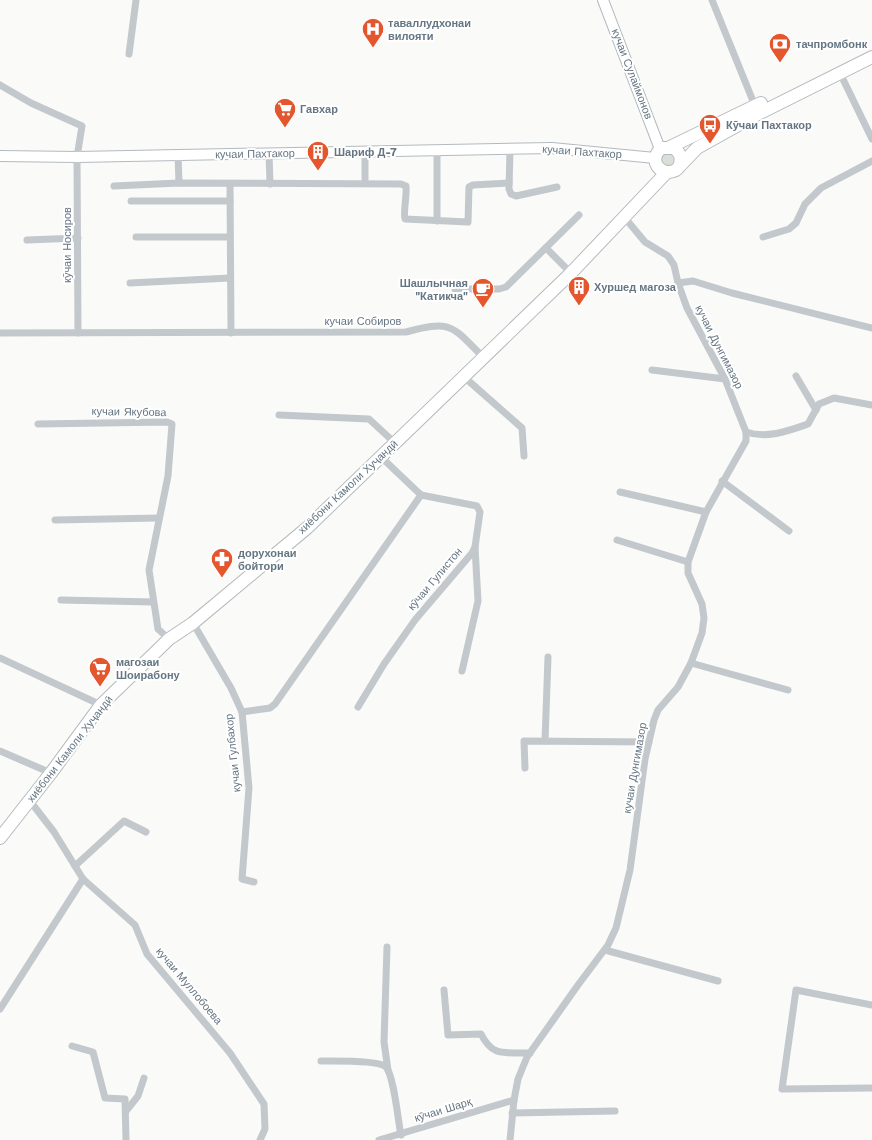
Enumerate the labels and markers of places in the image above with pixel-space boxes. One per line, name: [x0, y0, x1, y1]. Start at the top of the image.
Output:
hospital icon: таваллудхонаи вилояти: [360, 16, 386, 49]
place label: таваллудхонаи вилояти: [388, 17, 471, 43]
bank icon: тачпромбонк: [767, 31, 793, 64]
place label: тачпромбонк: [796, 38, 868, 51]
supermarket icon: Гавхар: [272, 96, 298, 129]
place label: Гавхар: [300, 103, 338, 116]
bus stop icon: Кӯчаи Пахтакор: [697, 112, 723, 145]
place label: Кӯчаи Пахтакор: [726, 119, 812, 132]
building icon: Шариф Д-7: [305, 139, 331, 172]
place label: Шариф Д-7: [334, 146, 397, 159]
building icon: Хуршед магоза: [566, 274, 592, 307]
cafe icon: Шашлычная "Катикча": [470, 276, 496, 309]
place label: Шашлычная "Катикча": [400, 277, 468, 303]
place label: Хуршед магоза: [594, 281, 677, 294]
pharmacy icon: дорухонаи бойтори: [209, 546, 235, 579]
place label: дорухонаи бойтори: [238, 547, 297, 573]
supermarket icon: магозаи Шоирабону: [87, 655, 113, 688]
place label: магозаи Шоирабону: [116, 656, 181, 682]

